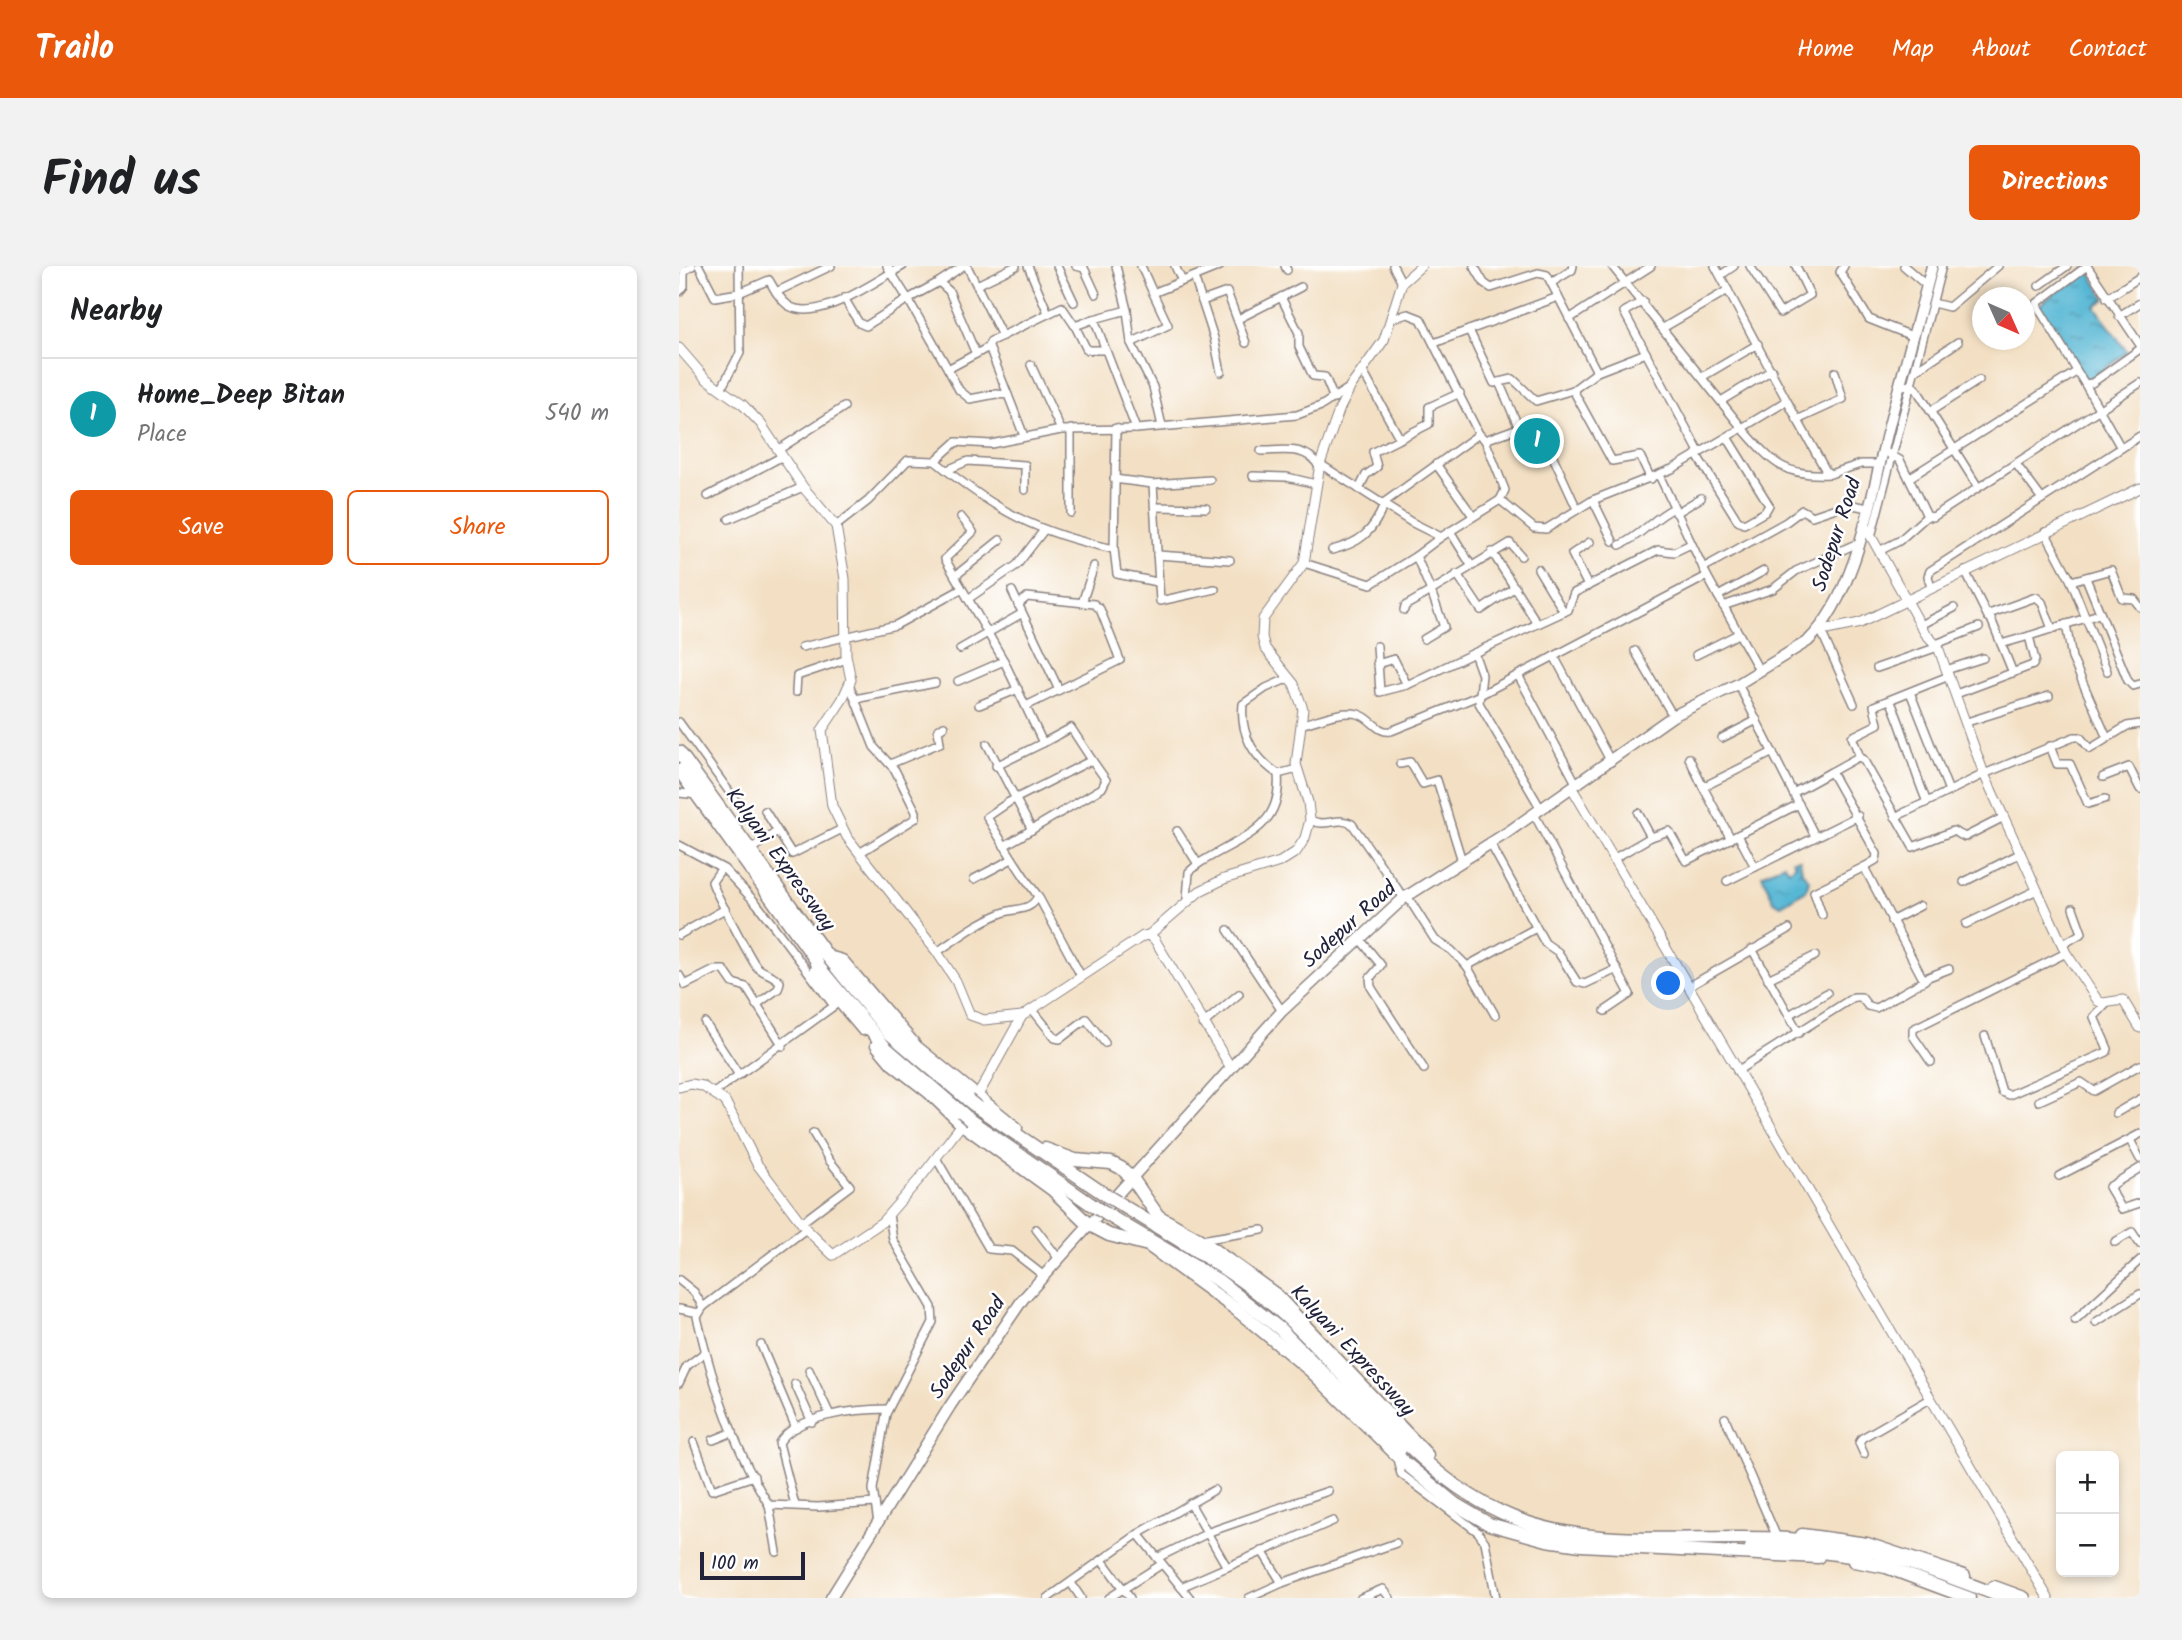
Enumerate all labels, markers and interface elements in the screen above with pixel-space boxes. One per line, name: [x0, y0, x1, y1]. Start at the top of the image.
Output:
text: Trailo: [35, 23, 114, 76]
text: Home: [1797, 30, 1854, 69]
text: Map: [1892, 30, 1934, 69]
text: About: [1972, 30, 2030, 69]
text: Contact: [2068, 30, 2147, 69]
text: Find us: [42, 143, 200, 221]
button: Directions: [1969, 145, 2140, 220]
north arrow: [1972, 287, 2035, 350]
text: Nearby: [70, 288, 162, 336]
text: Home_Deep Bitan: [137, 375, 345, 417]
text: 1: [90, 396, 96, 432]
text: 540 m: [545, 396, 609, 432]
pin: 1: [1514, 415, 1560, 467]
text: Place: [137, 417, 187, 453]
street label: Sodepur Road: [1803, 473, 1872, 596]
button: Save: [70, 490, 333, 565]
button: Share: [347, 490, 609, 565]
street label: Kalyani Expressway: [716, 781, 844, 939]
street label: Sodepur Road: [1295, 873, 1405, 977]
your location: [1651, 966, 1685, 1000]
street label: Kalyani Expressway: [1281, 1277, 1422, 1425]
street label: Sodepur Road: [922, 1289, 1015, 1406]
map controls: [2056, 1451, 2119, 1577]
button: +: [2056, 1451, 2119, 1514]
button: −: [2056, 1514, 2119, 1577]
scale bar: [700, 1549, 805, 1581]
text: 100 m: [711, 1549, 759, 1579]

